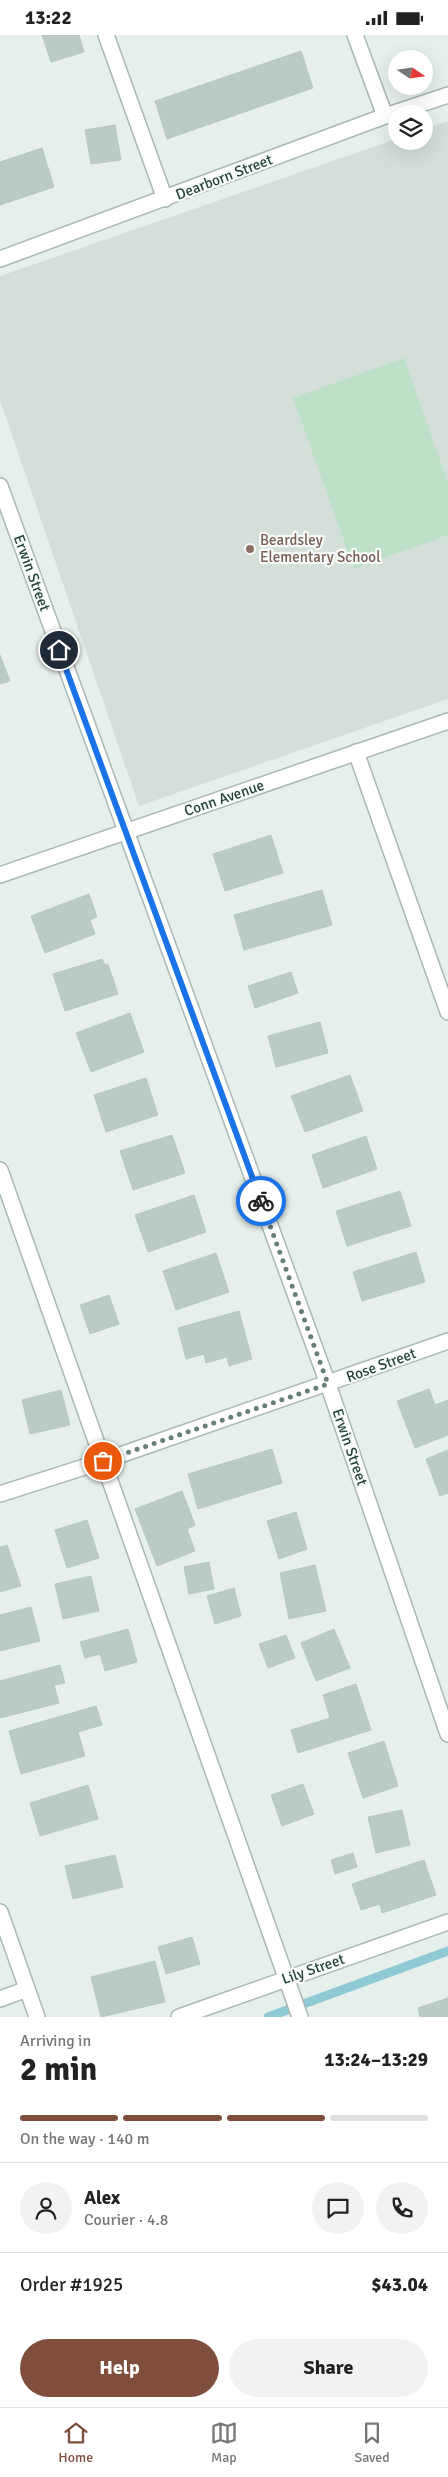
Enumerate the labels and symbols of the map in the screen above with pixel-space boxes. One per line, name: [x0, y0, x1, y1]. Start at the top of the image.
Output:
north arrow: [388, 50, 432, 95]
street label: Dearborn Street: [173, 150, 275, 204]
place label: Beardsley Elementary School: [260, 531, 381, 566]
street label: Erwin Street: [10, 532, 54, 614]
marker: Beardsley Elementary School: [244, 543, 256, 555]
pin: [38, 629, 80, 671]
street label: Conn Avenue: [182, 776, 266, 820]
courier: [236, 1176, 286, 1226]
street label: Rose Street: [344, 1344, 418, 1386]
street label: Erwin Street: [328, 1406, 372, 1488]
pin: [82, 1440, 124, 1482]
street label: Lily Street: [279, 1950, 347, 1988]

